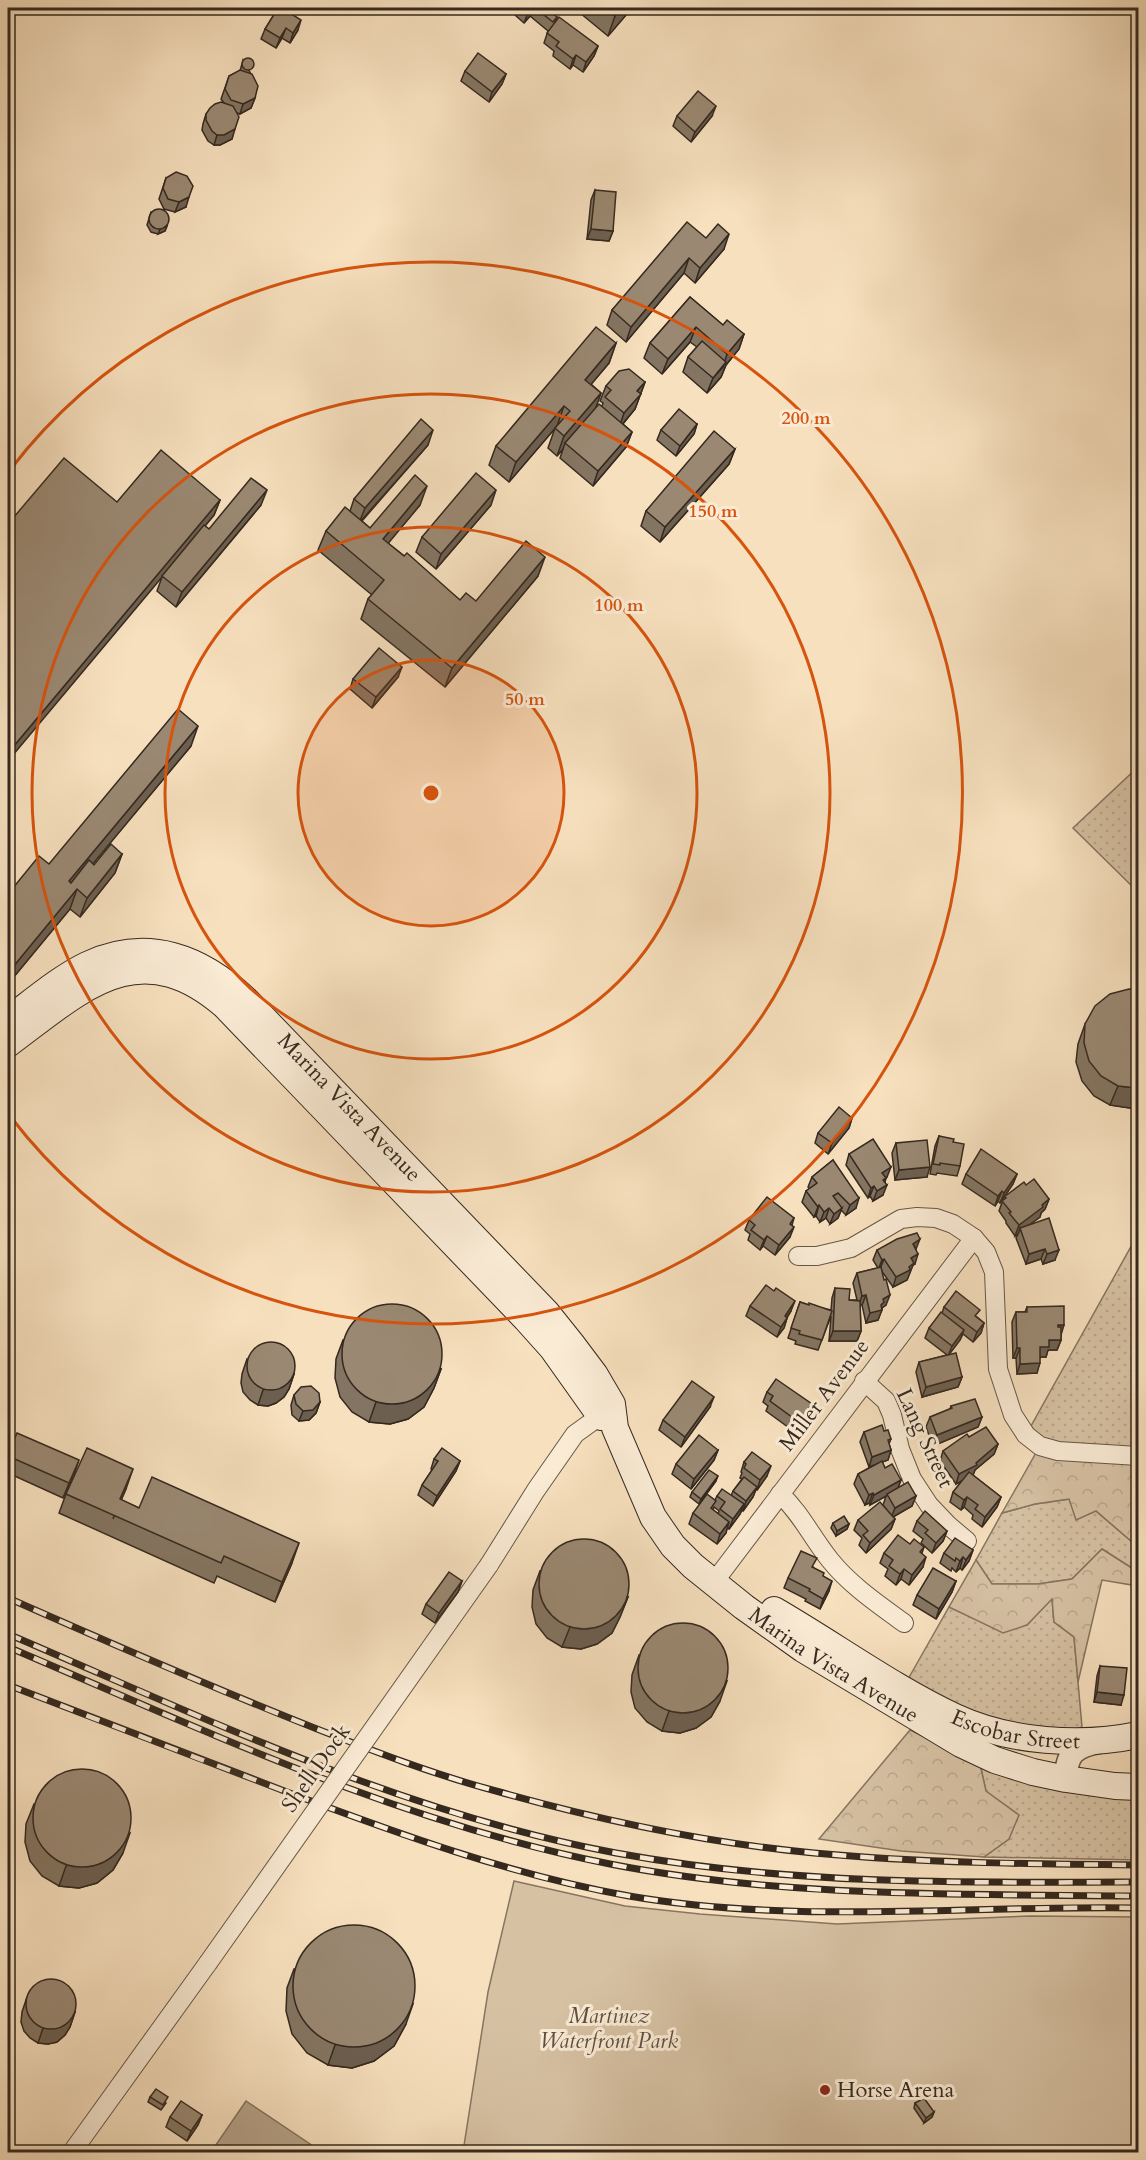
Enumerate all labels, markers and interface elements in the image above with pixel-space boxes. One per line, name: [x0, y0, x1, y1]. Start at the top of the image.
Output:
text: 200 m: [781, 406, 831, 431]
text: 150 m: [688, 499, 738, 524]
text: 100 m: [594, 593, 644, 618]
text: 50 m: [505, 687, 545, 712]
centre of rings: [421, 783, 441, 803]
street label: Marina Vista Avenue: [271, 1026, 428, 1189]
street label: Miller Avenue: [772, 1333, 876, 1457]
street label: Lang Street: [889, 1383, 961, 1493]
street label: Marina Vista Avenue: [743, 1600, 924, 1730]
street label: Escobar Street: [946, 1702, 1080, 1756]
street label: Shell Dock: [275, 1718, 358, 1818]
park label: Martinez Waterfront Park: [540, 2001, 678, 2056]
place label: Horse Arena: [837, 2075, 955, 2105]
marker: Horse Arena: [818, 2083, 832, 2097]

